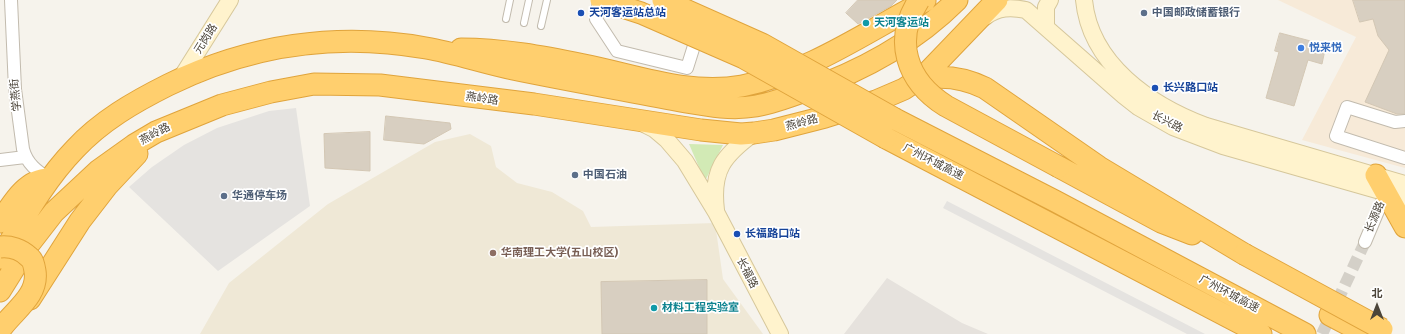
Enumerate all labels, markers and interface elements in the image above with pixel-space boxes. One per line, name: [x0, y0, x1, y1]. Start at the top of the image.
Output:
place label: 天河客运站总站: [589, 6, 666, 20]
place label: 中国邮政储蓄银行: [1152, 6, 1240, 20]
marker: 天河客运站总站: [576, 8, 586, 18]
marker: 中国邮政储蓄银行: [1139, 8, 1149, 18]
place label: 天河客运站: [874, 16, 929, 30]
marker: 天河客运站: [861, 18, 871, 28]
street label: 元岗路: [192, 22, 220, 56]
place label: 悦来悦: [1309, 41, 1342, 55]
marker: 悦来悦: [1296, 43, 1306, 53]
street label: 学燕街: [8, 78, 24, 112]
place label: 长兴路口站: [1163, 81, 1218, 95]
marker: 长兴路口站: [1150, 83, 1160, 93]
street label: 燕岭路: [465, 90, 499, 108]
street label: 长兴路: [1149, 109, 1185, 135]
street label: 燕岭路: [784, 112, 820, 134]
street label: 燕岭路: [137, 120, 173, 148]
street label: 广州环城高速: [901, 141, 965, 183]
place label: 中国石油: [583, 168, 627, 182]
marker: 中国石油: [570, 170, 580, 180]
place label: 华通停车场: [232, 189, 287, 203]
marker: 华通停车场: [219, 191, 229, 201]
street label: 长源路: [1362, 199, 1388, 235]
place label: 长福路口站: [745, 227, 800, 241]
marker: 长福路口站: [732, 229, 742, 239]
place label: 华南理工大学(五山校区): [501, 246, 618, 260]
marker: 华南理工大学(五山校区): [488, 248, 498, 258]
street label: 长福路: [734, 255, 760, 291]
street label: 广州环城高速: [1197, 273, 1261, 315]
north arrow: [1357, 286, 1397, 326]
text: 北: [1372, 287, 1383, 300]
place label: 材料工程实验室: [662, 301, 739, 315]
marker: 材料工程实验室: [649, 303, 659, 313]

